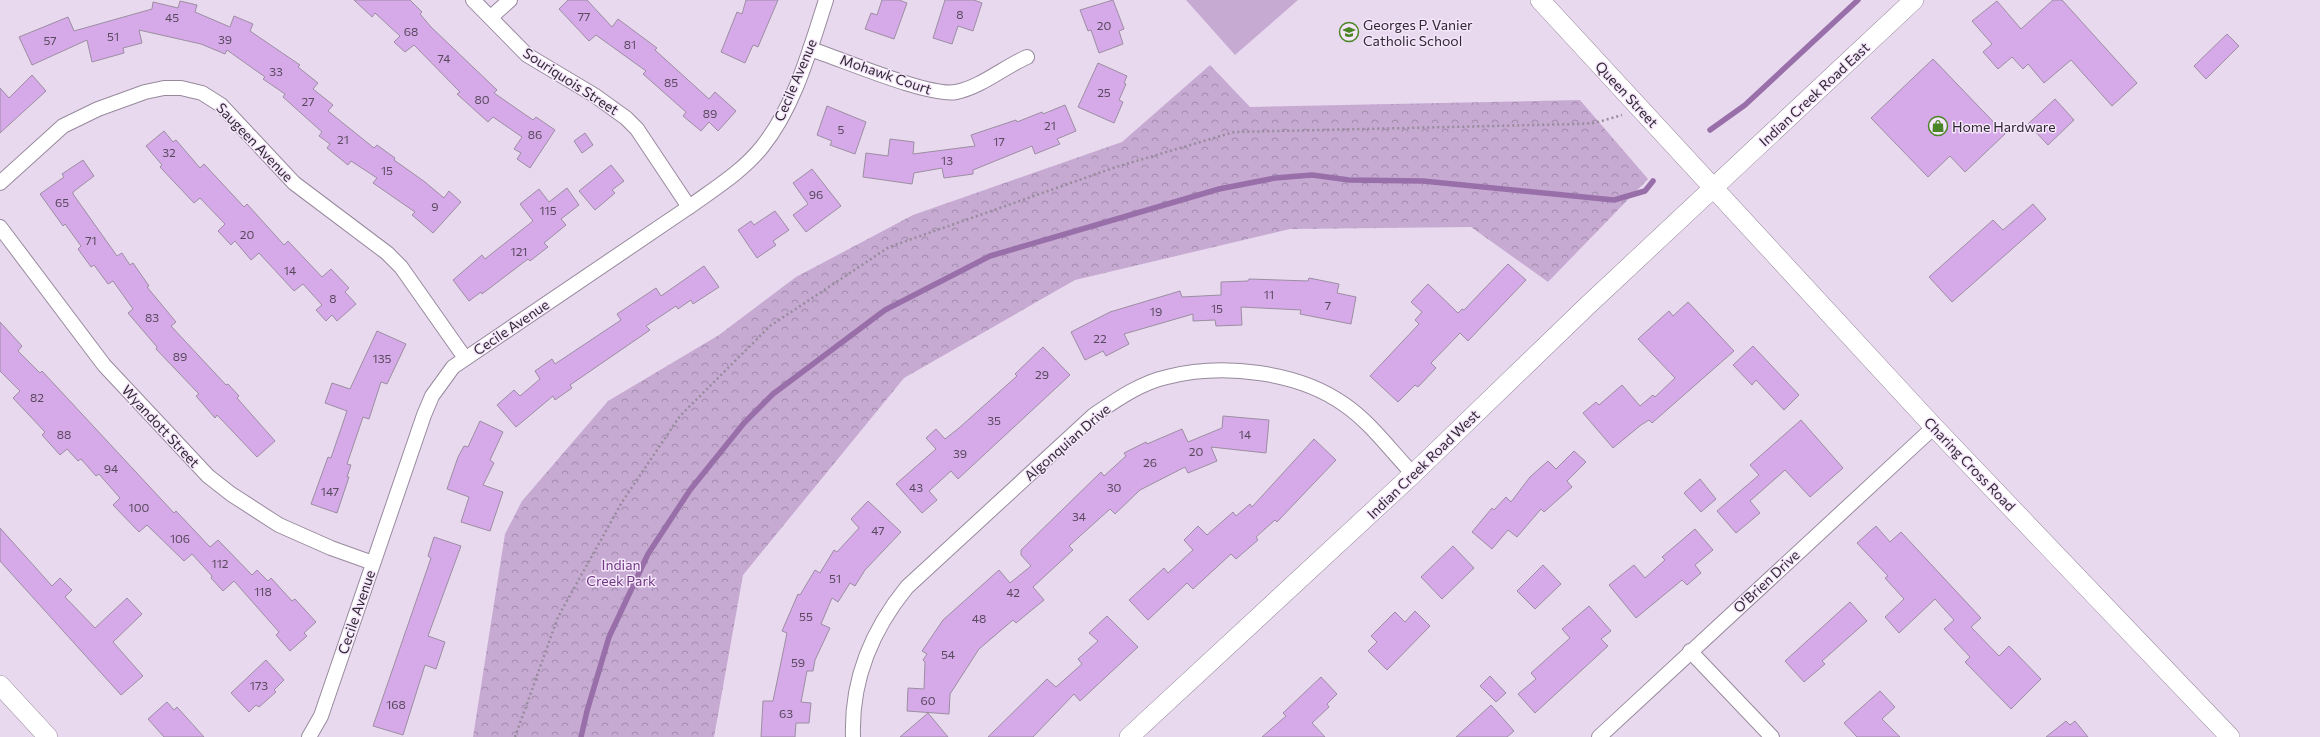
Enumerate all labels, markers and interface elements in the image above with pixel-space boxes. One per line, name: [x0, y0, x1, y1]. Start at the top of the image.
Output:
house number: 8: [956, 7, 964, 21]
house number: 77: [578, 9, 590, 23]
house number: 45: [165, 10, 179, 24]
place label: Georges P. Vanier Catholic School: [1363, 16, 1473, 49]
house number: 20: [1097, 18, 1111, 32]
school or university icon: Georges P. Vanier Catholic School: [1338, 21, 1360, 43]
house number: 68: [404, 24, 418, 38]
house number: 51: [107, 29, 119, 43]
house number: 39: [218, 32, 232, 46]
house number: 57: [43, 33, 57, 47]
street label: Cecile Avenue: [770, 36, 820, 124]
house number: 81: [624, 37, 636, 51]
street label: Indian Creek Road East: [1755, 38, 1873, 150]
street label: Souriquois Street: [520, 44, 622, 118]
street label: Mohawk Court: [838, 50, 934, 98]
house number: 74: [438, 51, 450, 65]
street label: Queen Street: [1592, 57, 1662, 131]
house number: 33: [269, 64, 283, 78]
house number: 85: [664, 75, 678, 89]
house number: 25: [1097, 85, 1111, 99]
house number: 80: [474, 92, 490, 106]
house number: 27: [302, 94, 314, 108]
street label: Saugeen Avenue: [213, 99, 297, 185]
house number: 89: [703, 106, 717, 120]
shop icon: Home Hardware: [1927, 115, 1949, 137]
house number: 21: [1044, 118, 1056, 132]
place label: Home Hardware: [1952, 118, 2056, 135]
house number: 5: [838, 122, 845, 136]
house number: 86: [528, 127, 542, 141]
house number: 21: [337, 132, 349, 146]
house number: 17: [993, 134, 1005, 148]
house number: 32: [162, 145, 176, 159]
house number: 13: [941, 153, 953, 167]
house number: 15: [381, 163, 393, 177]
house number: 96: [809, 187, 823, 201]
house number: 65: [55, 195, 69, 209]
house number: 9: [431, 199, 439, 213]
house number: 115: [539, 203, 557, 217]
house number: 20: [240, 227, 254, 241]
house number: 71: [85, 233, 97, 247]
house number: 121: [511, 244, 527, 258]
house number: 14: [284, 263, 296, 277]
house number: 11: [1264, 287, 1274, 301]
house number: 8: [329, 291, 337, 305]
street label: Cecile Avenue: [470, 295, 552, 359]
house number: 7: [1325, 298, 1331, 312]
house number: 15: [1211, 301, 1223, 315]
house number: 19: [1150, 304, 1162, 318]
house number: 83: [145, 310, 159, 324]
house number: 22: [1093, 331, 1107, 345]
house number: 89: [173, 349, 187, 363]
house number: 135: [373, 351, 392, 365]
house number: 29: [1035, 367, 1049, 381]
street label: Wyandott Street: [119, 381, 204, 471]
house number: 82: [30, 390, 44, 404]
street label: Algonquian Drive: [1020, 400, 1114, 484]
street label: Indian Creek Road West: [1363, 406, 1483, 522]
house number: 35: [987, 413, 1001, 427]
street label: Charing Cross Road: [1921, 414, 2019, 514]
house number: 88: [57, 427, 71, 441]
house number: 14: [1239, 427, 1251, 441]
house number: 20: [1189, 444, 1203, 458]
house number: 39: [953, 446, 967, 460]
house number: 26: [1143, 455, 1157, 469]
house number: 94: [104, 461, 118, 475]
house number: 43: [909, 480, 923, 494]
house number: 30: [1107, 480, 1122, 494]
house number: 147: [321, 484, 339, 498]
house number: 100: [129, 500, 150, 514]
house number: 34: [1072, 509, 1086, 523]
house number: 47: [871, 523, 885, 537]
house number: 106: [170, 531, 190, 545]
street label: O'Brien Drive: [1729, 546, 1803, 616]
house number: 112: [212, 556, 229, 570]
park label: Indian Creek Park: [586, 556, 656, 589]
street label: Cecile Avenue: [334, 568, 378, 656]
house number: 51: [829, 571, 841, 585]
house number: 118: [254, 584, 272, 598]
house number: 42: [1006, 585, 1020, 599]
house number: 55: [799, 609, 813, 623]
house number: 48: [972, 611, 986, 625]
house number: 54: [941, 647, 955, 661]
house number: 59: [791, 655, 805, 669]
house number: 173: [250, 678, 268, 692]
house number: 60: [920, 693, 936, 707]
house number: 168: [386, 697, 406, 711]
house number: 63: [779, 706, 793, 720]

